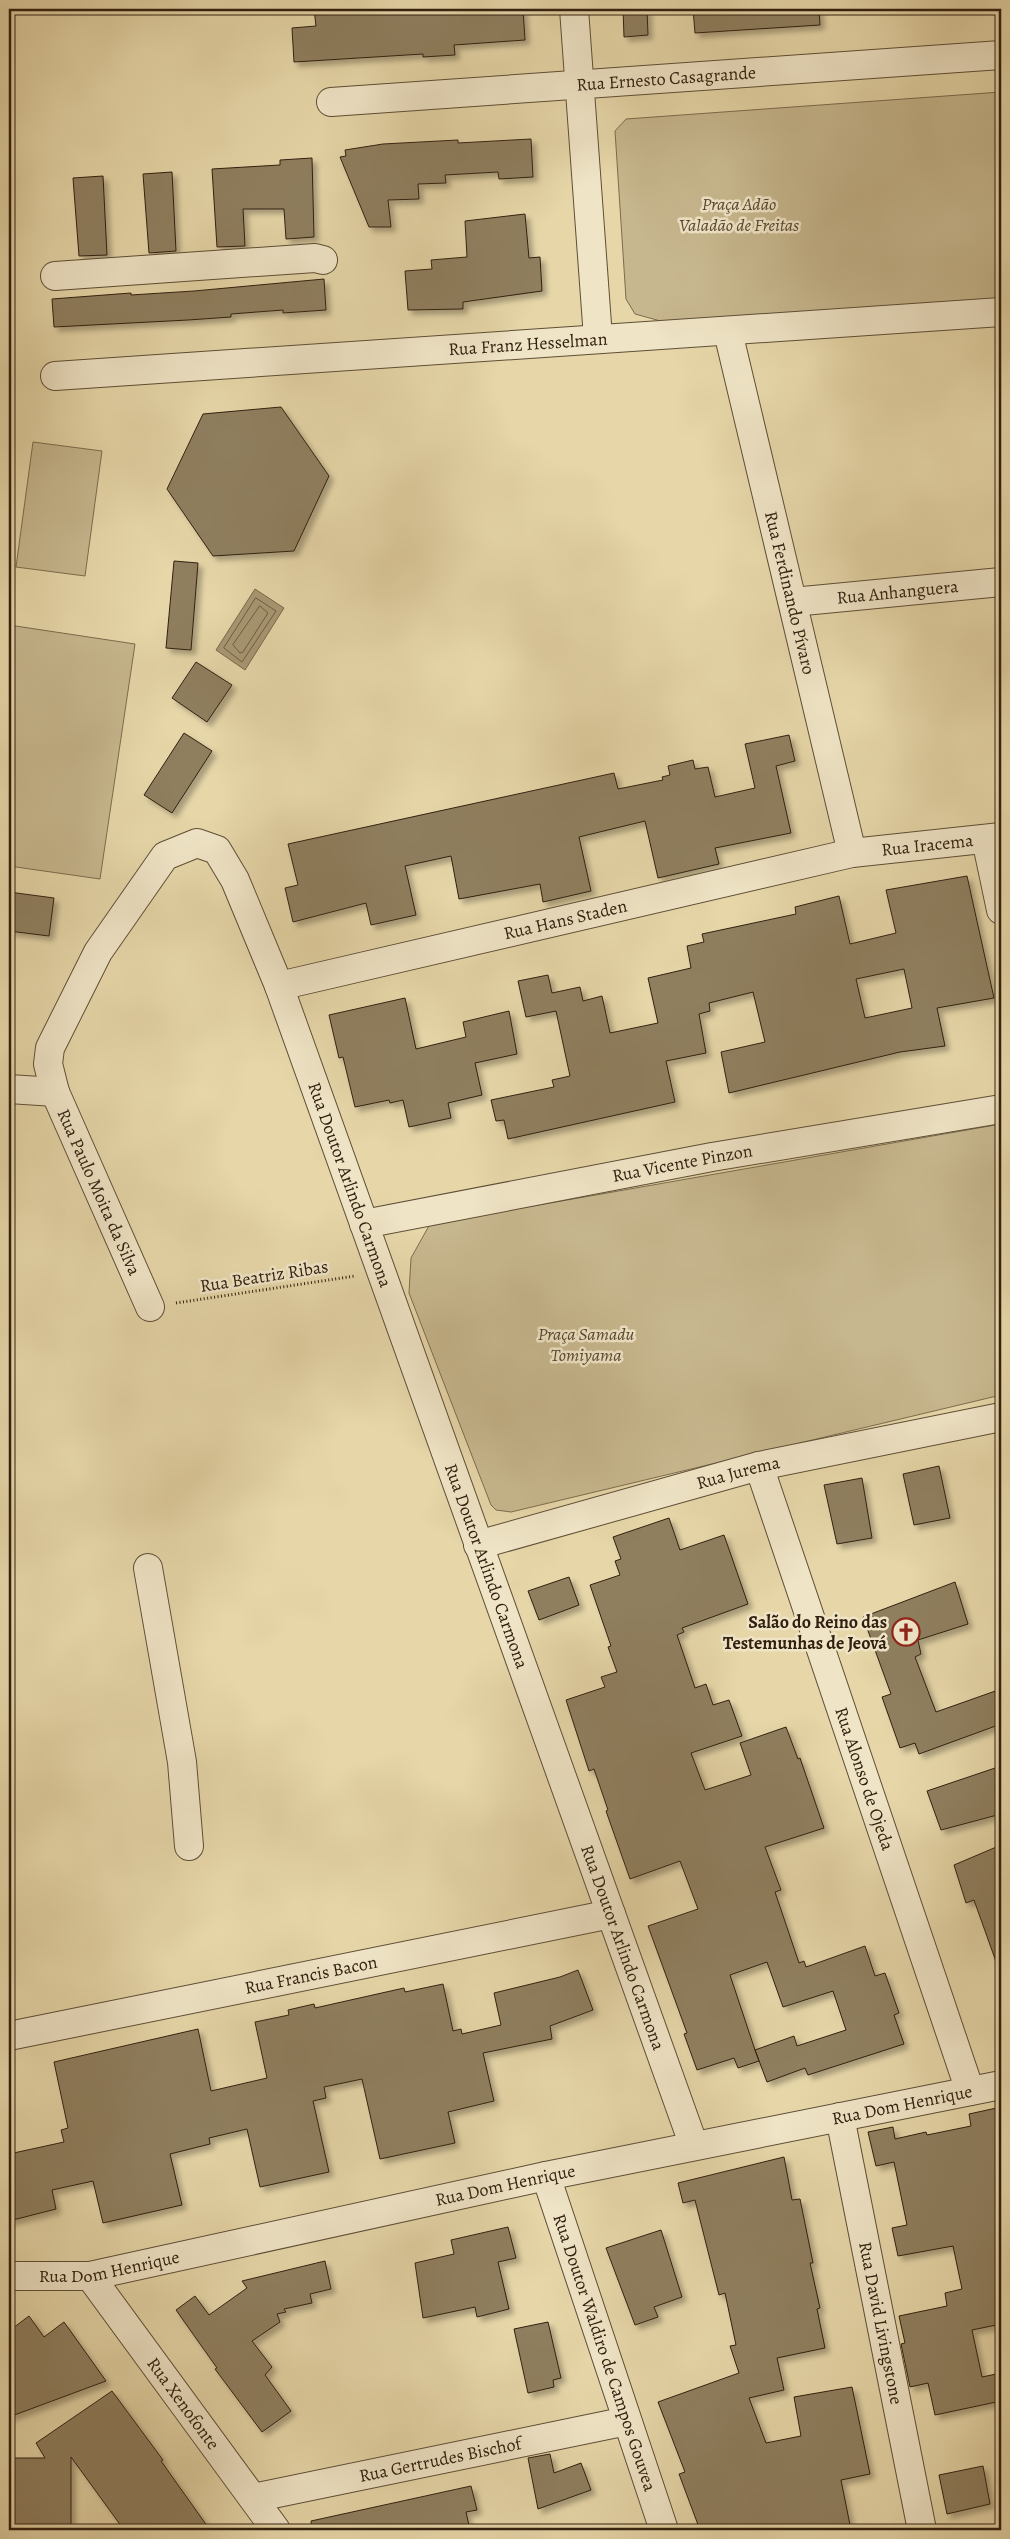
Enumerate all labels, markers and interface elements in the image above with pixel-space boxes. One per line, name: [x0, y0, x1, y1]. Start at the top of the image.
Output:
street label: Rua Ernesto Casagrande: [576, 60, 757, 97]
park label: Praça Adão Valadão de Freitas: [679, 192, 799, 237]
street label: Rua Franz Hesselman: [448, 327, 608, 361]
street label: Rua Ferdinando Pívaro: [759, 509, 821, 677]
street label: Rua Anhanguera: [836, 574, 960, 610]
street label: Rua Iracema: [880, 828, 975, 862]
street label: Rua Hans Staden: [501, 894, 630, 945]
street label: Rua Doutor Arlindo Carmona: [302, 1079, 398, 1291]
street label: Rua Paulo Moita da Silva: [51, 1105, 147, 1280]
street label: Rua Vicente Pinzon: [610, 1138, 754, 1188]
street label: Rua Beatriz Ribas: [198, 1254, 330, 1298]
park label: Praça Samadu Tomiyama: [538, 1322, 635, 1367]
street label: Rua Jurema: [694, 1450, 782, 1495]
street label: Rua Doutor Arlindo Carmona: [439, 1460, 534, 1673]
place label: Salão do Reino das Testemunhas de Jeová: [723, 1610, 887, 1655]
church icon: Salão do Reino das Testemunhas de Jeová: [891, 1617, 921, 1647]
street label: Rua Alonso de Ojeda: [829, 1704, 900, 1854]
street label: Rua Doutor Arlindo Carmona: [575, 1841, 671, 2054]
street label: Rua Francis Bacon: [242, 1950, 379, 2000]
street label: Rua Dom Henrique: [830, 2079, 974, 2131]
street label: Rua Dom Henrique: [433, 2158, 577, 2212]
street label: Rua Doutor Waldiro de Campos Gouvea: [547, 2211, 662, 2495]
street label: Rua David Livingstone: [853, 2239, 909, 2407]
street label: Rua Dom Henrique: [39, 2245, 182, 2288]
street label: Rua Xenofonte: [141, 2352, 225, 2454]
street label: Rua Gertrudes Bischof: [357, 2430, 526, 2488]

